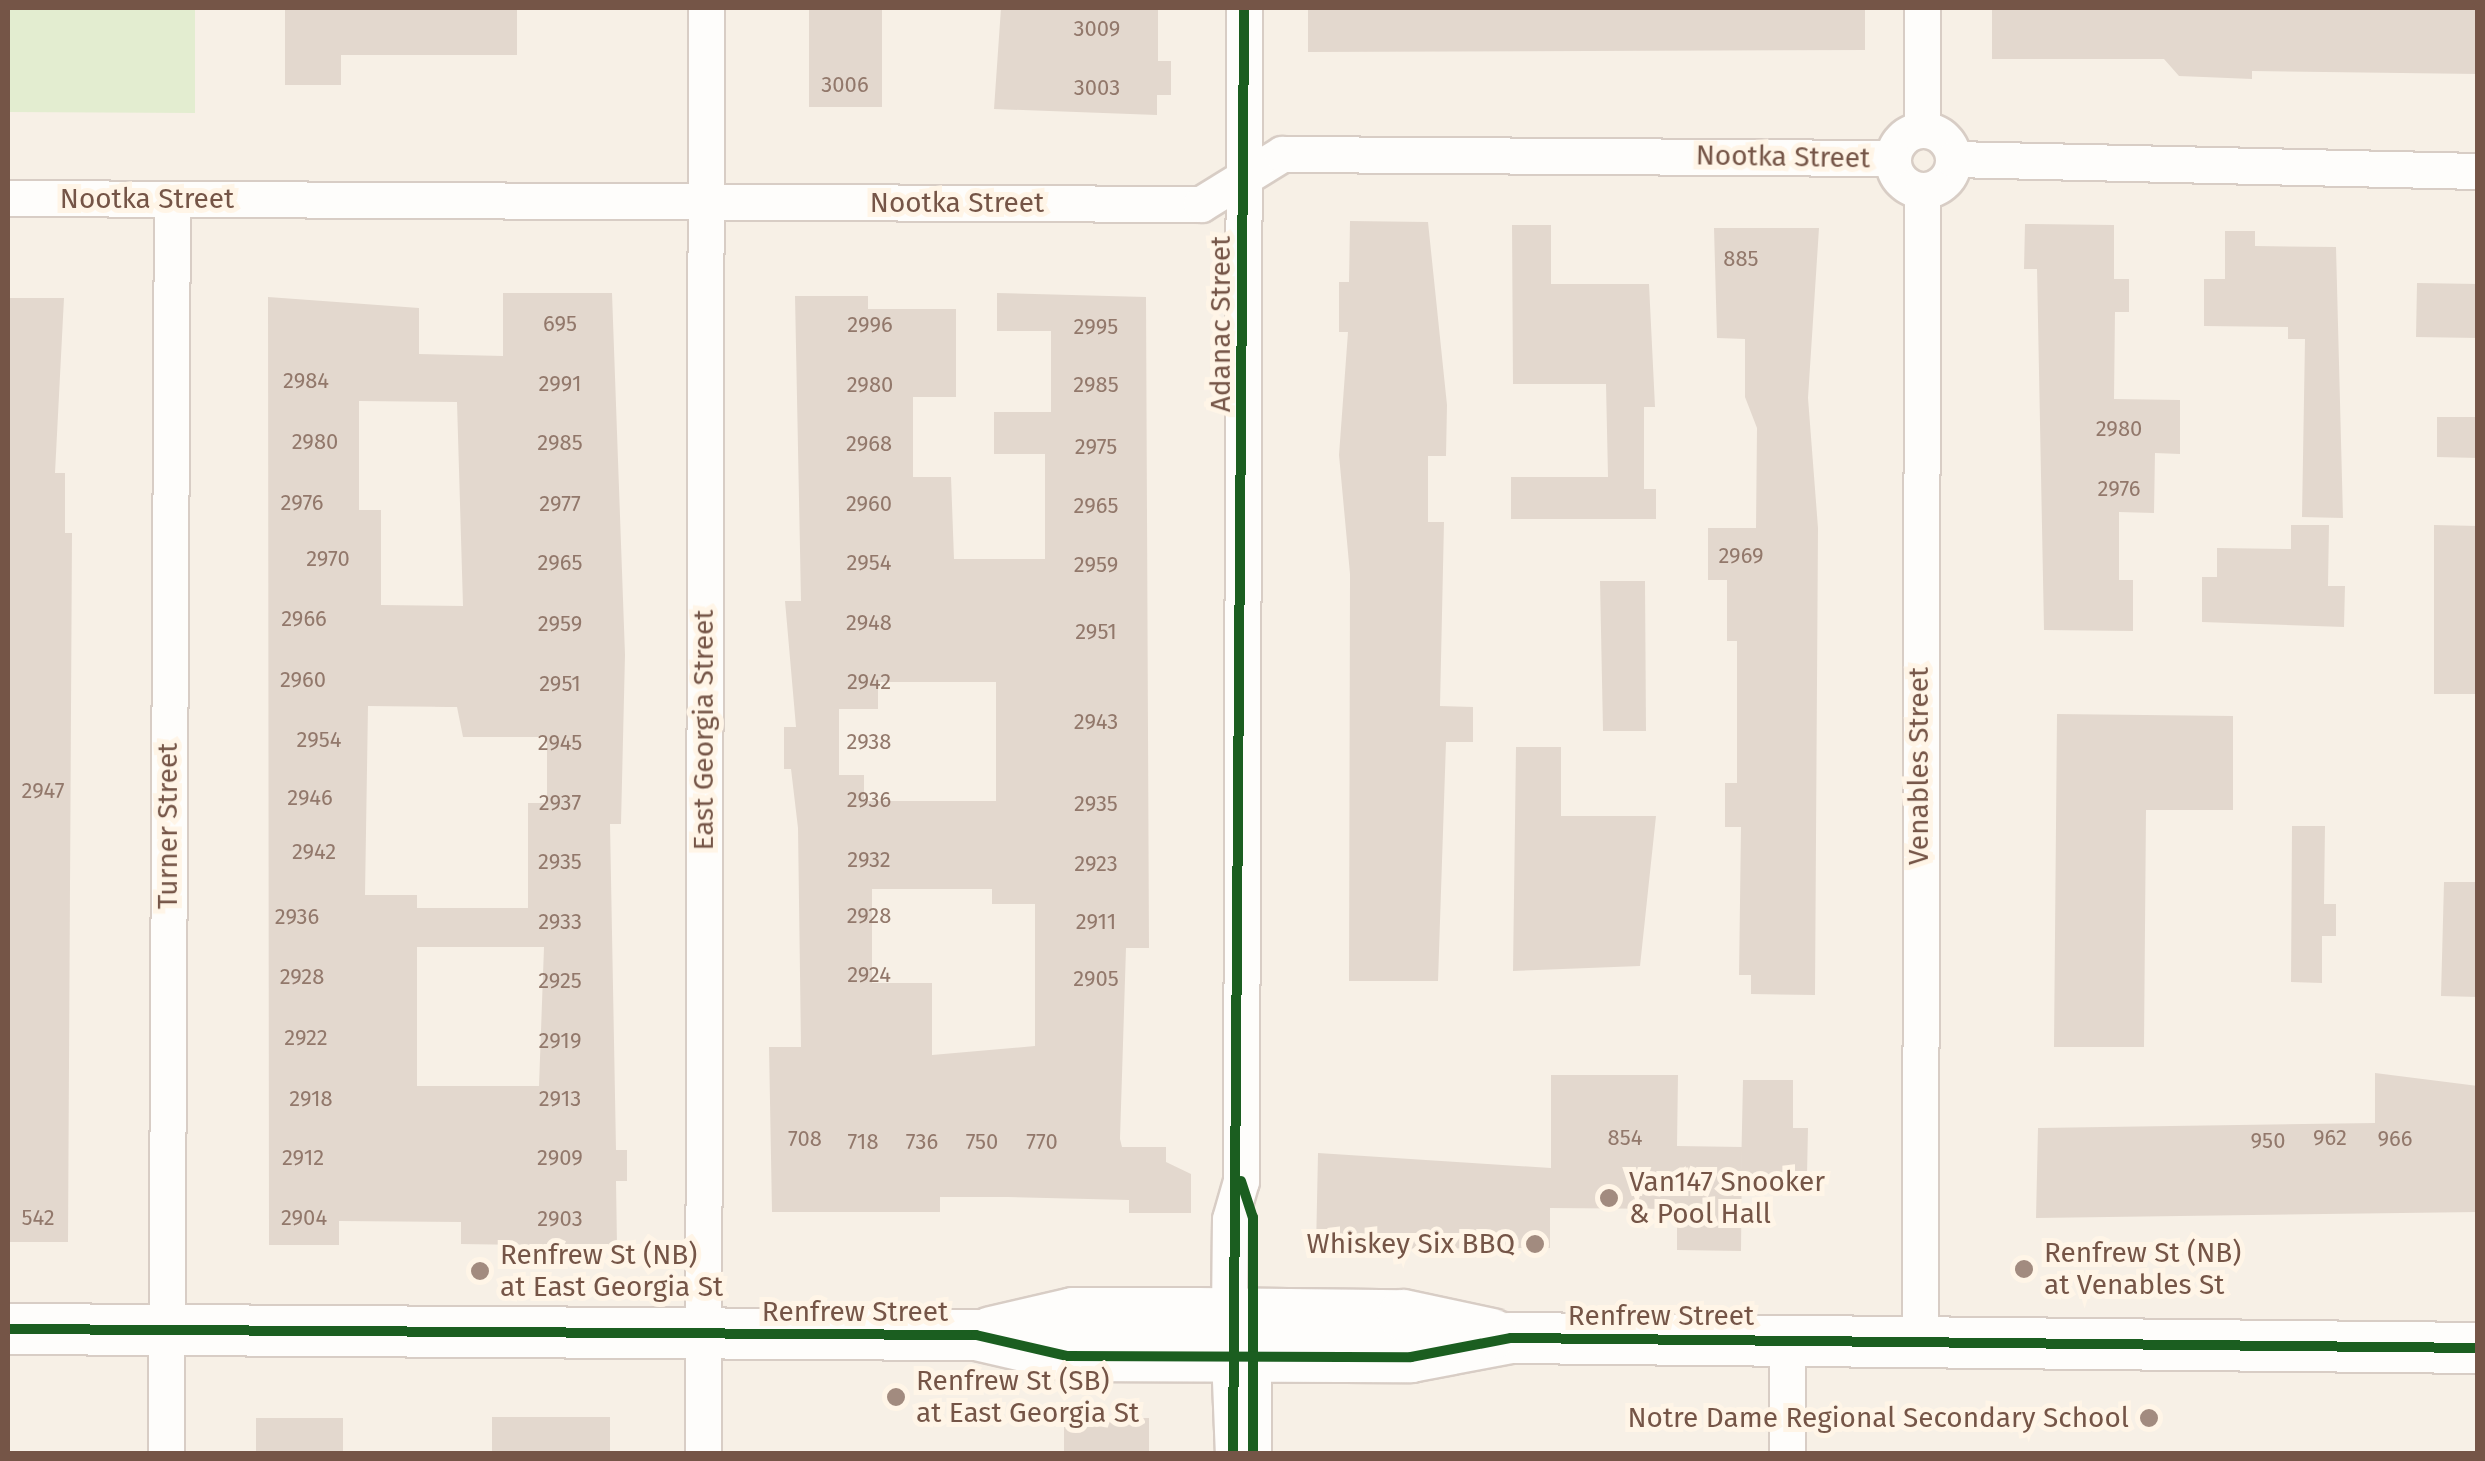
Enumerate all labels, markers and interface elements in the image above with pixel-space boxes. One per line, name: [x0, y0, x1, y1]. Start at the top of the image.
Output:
house number: 3009: [1074, 16, 1120, 42]
house number: 3006: [821, 72, 869, 98]
house number: 3003: [1074, 75, 1120, 101]
street label: Nootka Street: [1695, 139, 1871, 175]
street label: Nootka Street: [60, 182, 234, 216]
street label: Nootka Street: [870, 186, 1044, 220]
street label: Adanac Street: [1204, 236, 1238, 412]
house number: 885: [1723, 246, 1759, 272]
house number: 695: [543, 311, 577, 337]
house number: 2996: [847, 312, 893, 338]
house number: 2995: [1074, 314, 1118, 340]
house number: 2984: [283, 368, 329, 394]
house number: 2991: [539, 371, 581, 397]
house number: 2980: [847, 372, 893, 398]
house number: 2985: [1073, 372, 1119, 398]
house number: 2980: [2096, 416, 2142, 442]
house number: 2980: [292, 429, 338, 455]
house number: 2985: [537, 430, 583, 456]
house number: 2968: [846, 431, 892, 457]
house number: 2975: [1075, 434, 1117, 460]
house number: 2976: [2098, 476, 2140, 502]
house number: 2976: [281, 490, 323, 516]
house number: 2977: [539, 491, 581, 517]
house number: 2960: [846, 491, 892, 517]
house number: 2965: [1074, 493, 1118, 519]
house number: 2969: [1718, 543, 1764, 569]
house number: 2970: [306, 546, 350, 572]
house number: 2965: [538, 550, 582, 576]
house number: 2954: [847, 550, 891, 576]
house number: 2959: [1074, 552, 1118, 578]
house number: 2966: [281, 606, 327, 632]
street label: East Georgia Street: [687, 610, 721, 850]
house number: 2948: [846, 610, 892, 636]
house number: 2959: [538, 611, 582, 637]
house number: 2951: [1075, 619, 1117, 645]
house number: 2960: [280, 667, 326, 693]
street label: Venables Street: [1902, 667, 1936, 865]
house number: 2942: [847, 669, 891, 695]
house number: 2951: [539, 671, 581, 697]
house number: 2943: [1074, 709, 1118, 735]
house number: 2954: [297, 727, 341, 753]
house number: 2938: [847, 729, 891, 755]
house number: 2945: [538, 730, 582, 756]
street label: Turner Street: [151, 743, 185, 909]
house number: 2947: [22, 778, 64, 804]
house number: 2946: [287, 785, 333, 811]
house number: 2936: [847, 787, 891, 813]
house number: 2937: [539, 790, 581, 816]
house number: 2935: [1074, 791, 1118, 817]
house number: 2942: [292, 839, 336, 865]
house number: 2932: [847, 847, 891, 873]
house number: 2935: [538, 849, 582, 875]
house number: 2923: [1074, 851, 1118, 877]
house number: 2928: [847, 903, 891, 929]
house number: 2936: [275, 904, 319, 930]
house number: 2933: [538, 909, 582, 935]
house number: 2911: [1076, 909, 1116, 935]
house number: 2924: [847, 962, 891, 988]
house number: 2928: [280, 964, 324, 990]
house number: 2905: [1073, 966, 1119, 992]
house number: 2925: [538, 968, 582, 994]
house number: 2922: [284, 1025, 328, 1051]
house number: 2919: [539, 1028, 581, 1054]
house number: 2918: [289, 1086, 333, 1112]
house number: 2913: [539, 1086, 581, 1112]
house number: 854: [1608, 1125, 1642, 1151]
house number: 962: [2313, 1125, 2347, 1151]
house number: 708: [788, 1126, 822, 1152]
house number: 966: [2377, 1126, 2413, 1152]
house number: 950: [2251, 1128, 2285, 1154]
house number: 718: [847, 1129, 879, 1155]
house number: 736: [906, 1129, 938, 1155]
house number: 750: [966, 1129, 998, 1155]
house number: 770: [1026, 1129, 1058, 1155]
house number: 2912: [282, 1145, 324, 1171]
house number: 2909: [537, 1145, 583, 1171]
place label: Van147 Snooker & Pool Hall: [1629, 1165, 1825, 1231]
marker: Van147 Snooker & Pool Hall: [1598, 1187, 1620, 1209]
house number: 542: [21, 1205, 55, 1231]
house number: 2904: [281, 1205, 327, 1231]
house number: 2903: [537, 1206, 583, 1232]
place label: Whiskey Six BBQ: [1307, 1227, 1515, 1261]
marker: Whiskey Six BBQ: [1524, 1233, 1546, 1255]
place label: Renfrew St (NB) at Venables St: [2044, 1236, 2241, 1302]
place label: Renfrew St (NB) at East Georgia St: [500, 1238, 723, 1304]
marker: Renfrew St (NB) at Venables St: [2013, 1258, 2035, 1280]
marker: Renfrew St (NB) at East Georgia St: [469, 1260, 491, 1282]
street label: Renfrew Street: [762, 1295, 948, 1329]
street label: Renfrew Street: [1568, 1299, 1754, 1333]
place label: Renfrew St (SB) at East Georgia St: [916, 1364, 1139, 1430]
marker: Renfrew St (SB) at East Georgia St: [885, 1386, 907, 1408]
place label: Notre Dame Regional Secondary School: [1627, 1401, 2129, 1435]
marker: Notre Dame Regional Secondary School: [2138, 1407, 2160, 1429]

